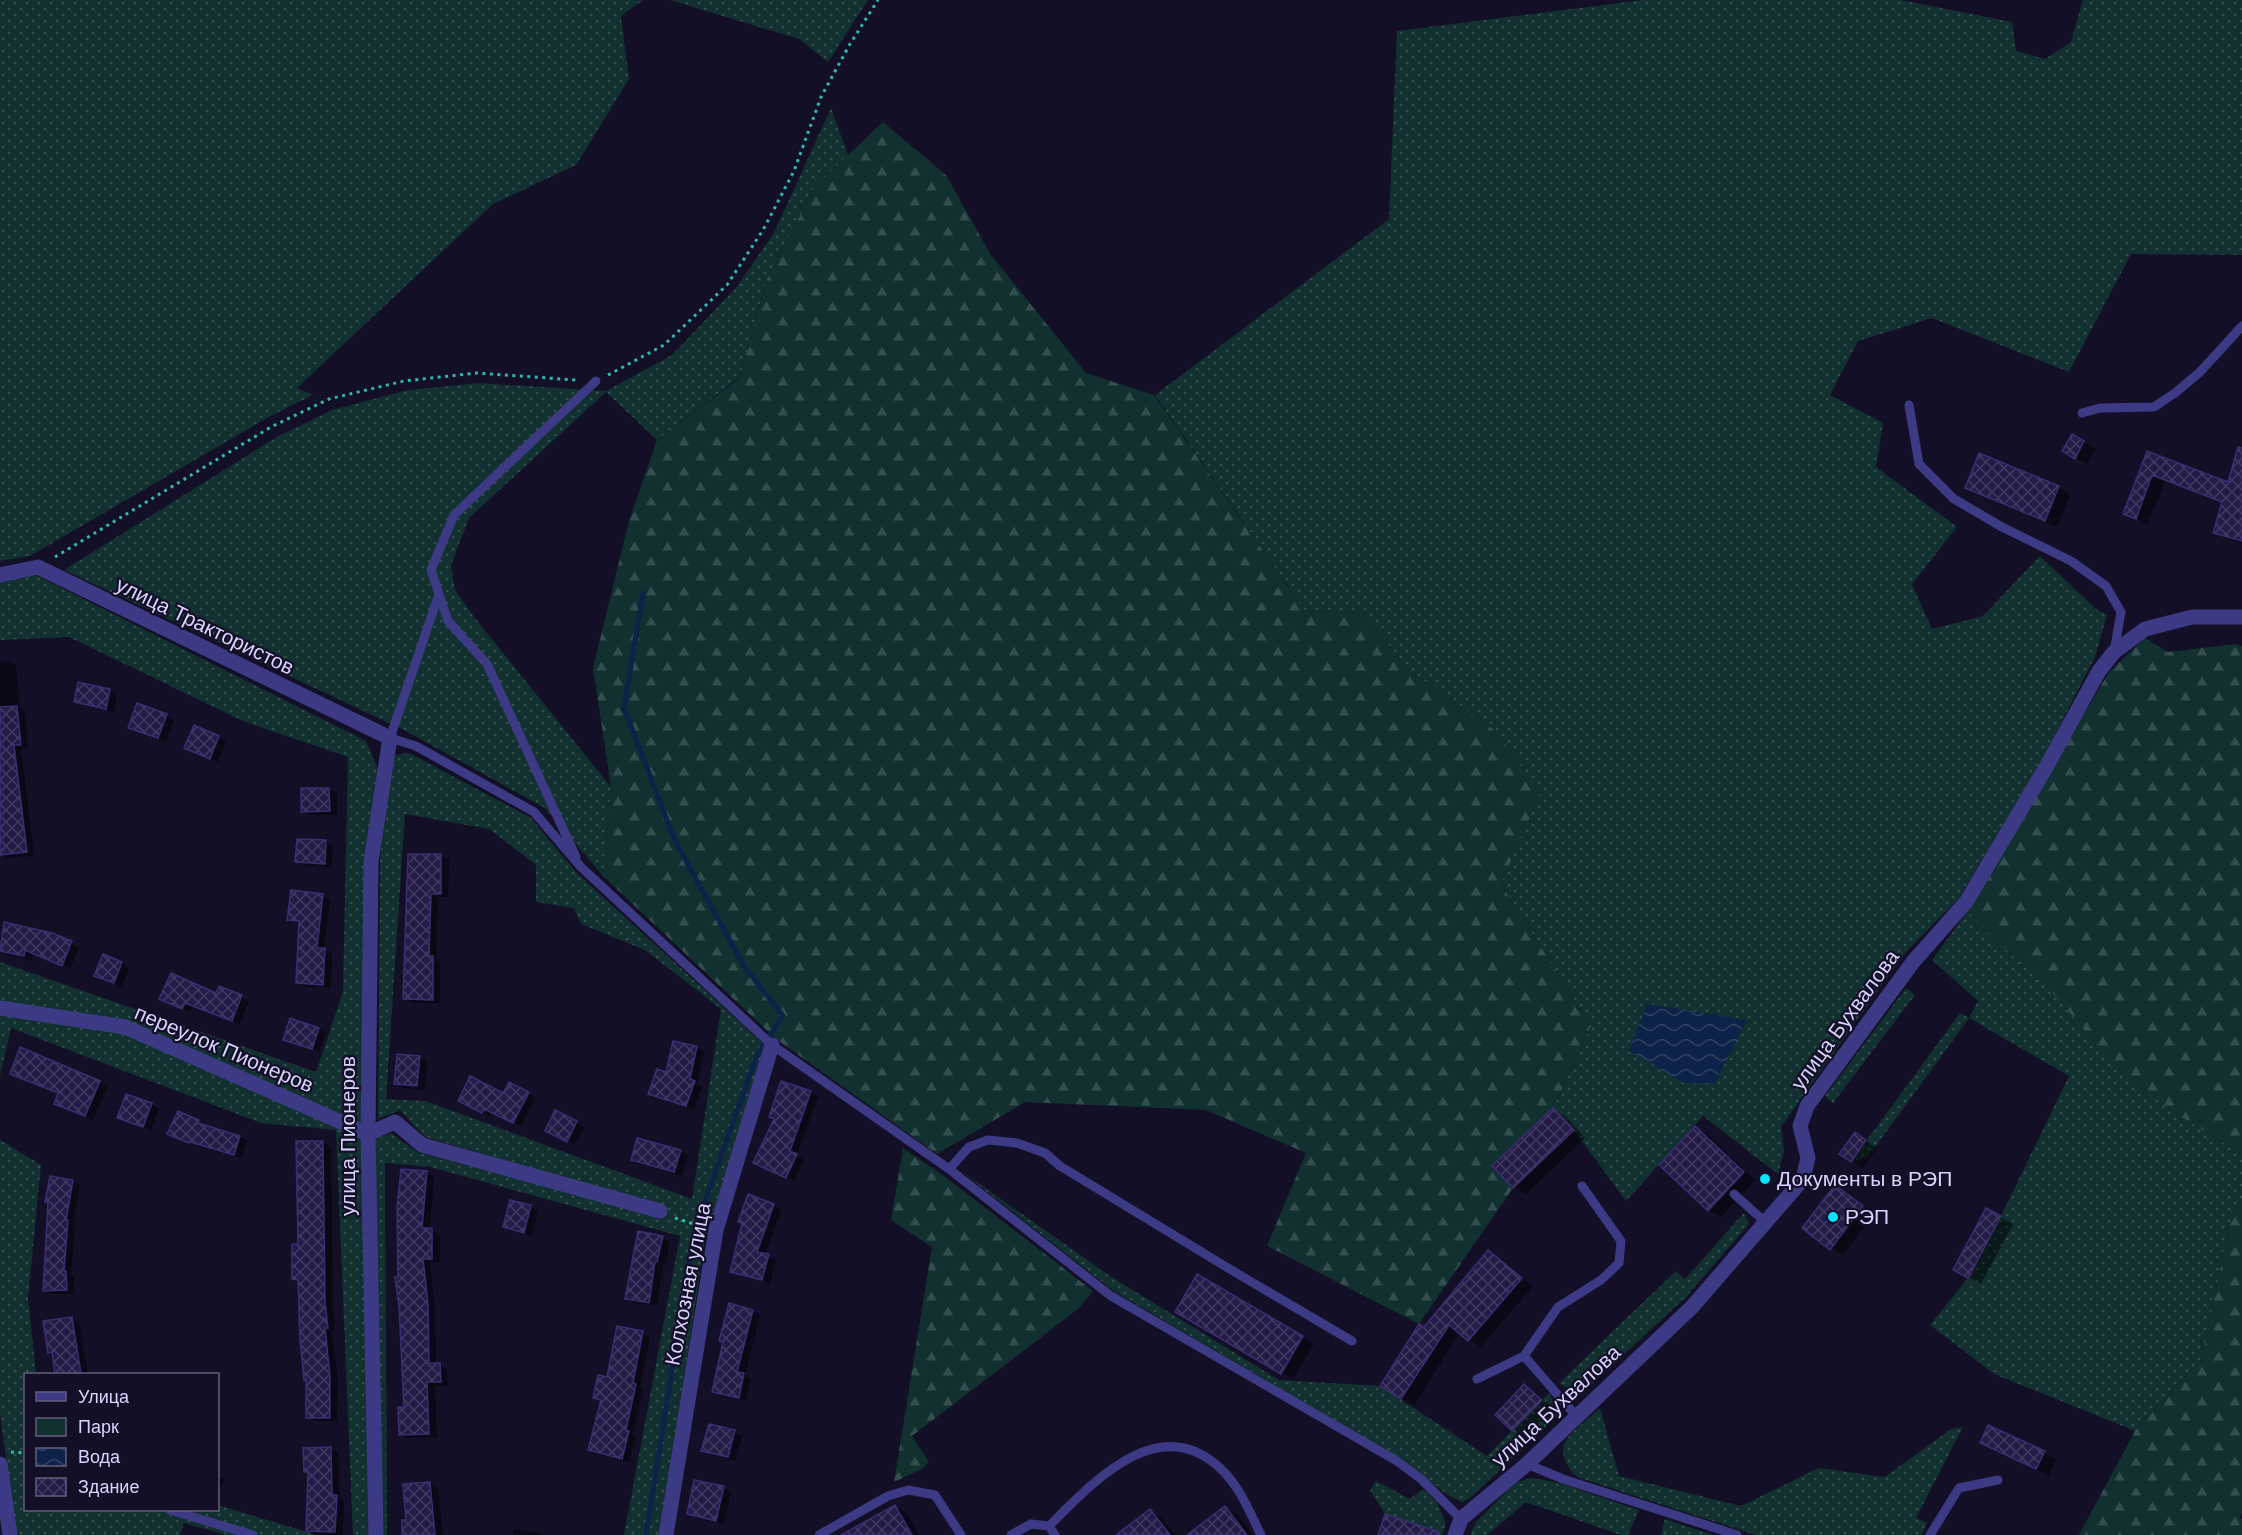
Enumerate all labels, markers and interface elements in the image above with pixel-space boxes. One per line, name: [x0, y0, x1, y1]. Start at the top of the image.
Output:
street label: улица Трактористов: [112, 572, 298, 679]
street label: улица Бухвалова: [1786, 945, 1903, 1094]
street label: переулок Пионеров: [131, 1001, 317, 1097]
street label: улица Пионеров: [336, 1056, 359, 1216]
place label: Документы в РЭП: [1777, 1167, 1952, 1190]
marker: Документы в РЭП: [1758, 1172, 1772, 1186]
street label: Колхозная улица: [660, 1200, 715, 1367]
place label: РЭП: [1845, 1205, 1889, 1228]
marker: РЭП: [1826, 1210, 1840, 1224]
street label: улица Бухвалова: [1487, 1340, 1625, 1471]
legend: [24, 1373, 219, 1511]
text: Улица: [78, 1387, 130, 1407]
text: Парк: [78, 1417, 119, 1437]
text: Вода: [78, 1447, 121, 1467]
text: Здание: [78, 1477, 139, 1497]

